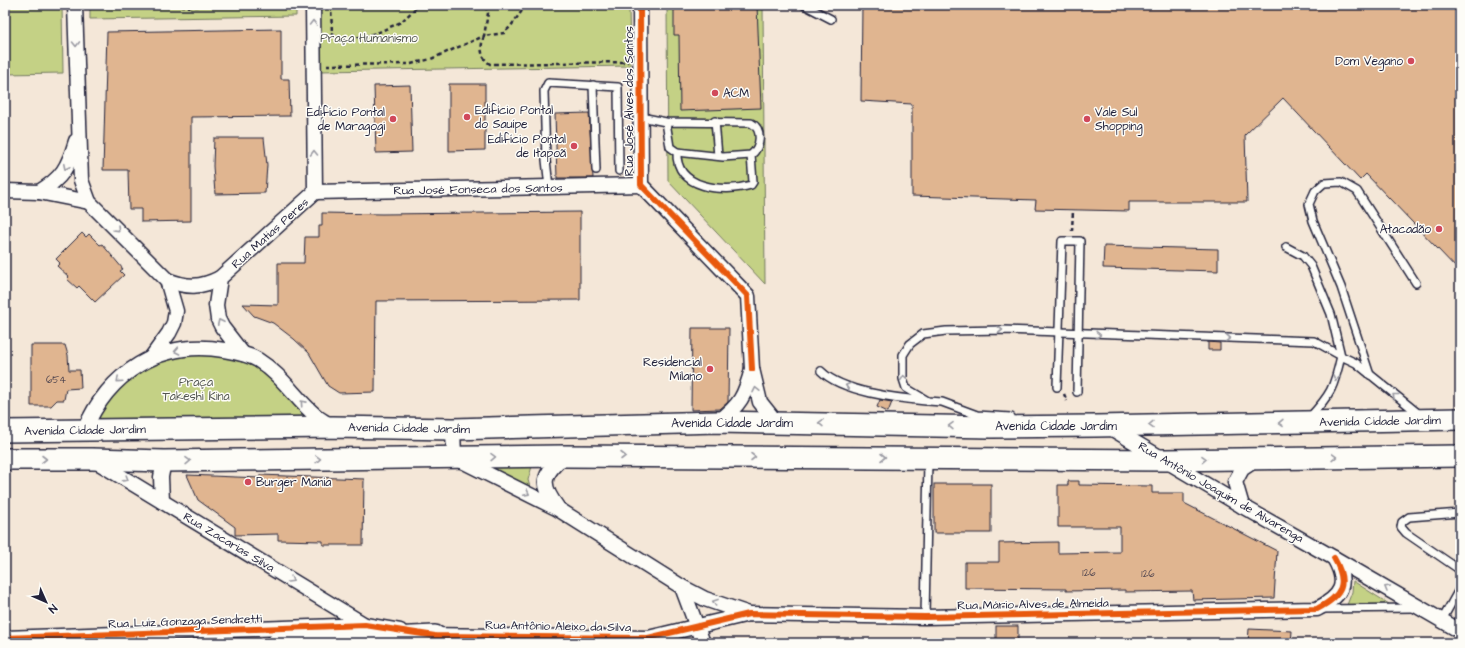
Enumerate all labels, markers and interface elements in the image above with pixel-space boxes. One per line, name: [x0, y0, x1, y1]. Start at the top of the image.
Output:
one-way arrow: [309, 20, 317, 26]
street label: Rua José Alves dos Santos: [621, 26, 638, 176]
park label: Praça Humanismo: [320, 30, 418, 47]
one-way arrow: [72, 41, 80, 47]
place label: Dom Vegano: [1335, 53, 1403, 71]
marker: Dom Vegano: [1406, 56, 1416, 66]
place label: ACM: [723, 85, 749, 102]
marker: ACM: [710, 88, 720, 98]
place label: Edifício Pontal do Sauípe: [475, 102, 553, 133]
place label: Edifício Pontal de Maragogi: [307, 104, 385, 136]
place label: Vale Sul Shopping: [1095, 104, 1143, 136]
marker: Edifício Pontal do Sauípe: [462, 112, 472, 122]
marker: Edifício Pontal de Maragogi: [388, 114, 398, 124]
marker: Vale Sul Shopping: [1082, 114, 1092, 124]
place label: Edifício Pontal de Itapoã: [488, 131, 566, 162]
marker: Edifício Pontal de Itapoã: [569, 141, 579, 151]
one-way arrow: [310, 150, 318, 156]
one-way arrow: [63, 163, 71, 170]
street label: Rua José Fonseca dos Santos: [393, 180, 563, 199]
street label: Rua Matias Peres: [228, 194, 313, 273]
place label: Atacadão: [1380, 221, 1431, 238]
one-way arrow: [112, 224, 119, 232]
marker: Atacadão: [1434, 224, 1444, 234]
one-way arrow: [217, 319, 225, 326]
one-way arrow: [996, 326, 1003, 335]
one-way arrow: [1095, 330, 1101, 339]
one-way arrow: [1225, 334, 1231, 343]
one-way arrow: [174, 346, 180, 354]
place label: Residencial Milano: [643, 354, 702, 385]
marker: Residencial Milano: [705, 364, 715, 374]
house number: 654: [46, 373, 66, 387]
park label: Praça Takeshi Kina: [162, 374, 230, 405]
one-way arrow: [116, 375, 124, 382]
one-way arrow: [900, 375, 909, 381]
one-way arrow: [1332, 375, 1340, 381]
one-way arrow: [845, 382, 852, 391]
one-way arrow: [753, 387, 761, 393]
one-way arrow: [1393, 393, 1400, 400]
one-way arrow: [301, 400, 308, 407]
street label: Avenida Cidade Jardim: [1319, 412, 1442, 431]
street label: Avenida Cidade Jardim: [671, 415, 794, 432]
street label: Avenida Cidade Jardim: [995, 418, 1118, 435]
street label: Avenida Cidade Jardim: [348, 419, 471, 438]
one-way arrow: [818, 419, 824, 427]
one-way arrow: [1278, 419, 1284, 427]
street label: Avenida Cidade Jardim: [24, 421, 147, 440]
one-way arrow: [1148, 421, 1154, 429]
one-way arrow: [948, 422, 954, 430]
street label: Rua Antônio Joaquim de Alvarenga: [1134, 438, 1307, 548]
one-way arrow: [620, 452, 626, 460]
one-way arrow: [490, 453, 496, 461]
one-way arrow: [750, 453, 756, 461]
one-way arrow: [880, 453, 886, 461]
one-way arrow: [1331, 453, 1337, 461]
one-way arrow: [41, 455, 47, 463]
one-way arrow: [315, 455, 321, 463]
one-way arrow: [1201, 455, 1207, 463]
one-way arrow: [185, 457, 191, 465]
one-way arrow: [121, 474, 128, 481]
place label: Burger Mania: [256, 474, 331, 492]
marker: Burger Mania: [243, 477, 253, 487]
one-way arrow: [522, 488, 530, 496]
street label: Rua Zacarias Silva: [180, 508, 278, 576]
house number: 126: [1082, 566, 1096, 580]
house number: 126: [1141, 567, 1155, 581]
one-way arrow: [287, 575, 294, 583]
north arrow: [26, 582, 66, 622]
one-way arrow: [1384, 586, 1391, 593]
street label: Rua Mário Alves de Almeida: [957, 595, 1109, 614]
one-way arrow: [711, 598, 718, 607]
text: N: [45, 601, 60, 617]
street label: Rua Luiz Gonzaga Sendretti: [108, 610, 262, 634]
street label: Rua Antônio Aleixo da Silva: [485, 617, 631, 636]

